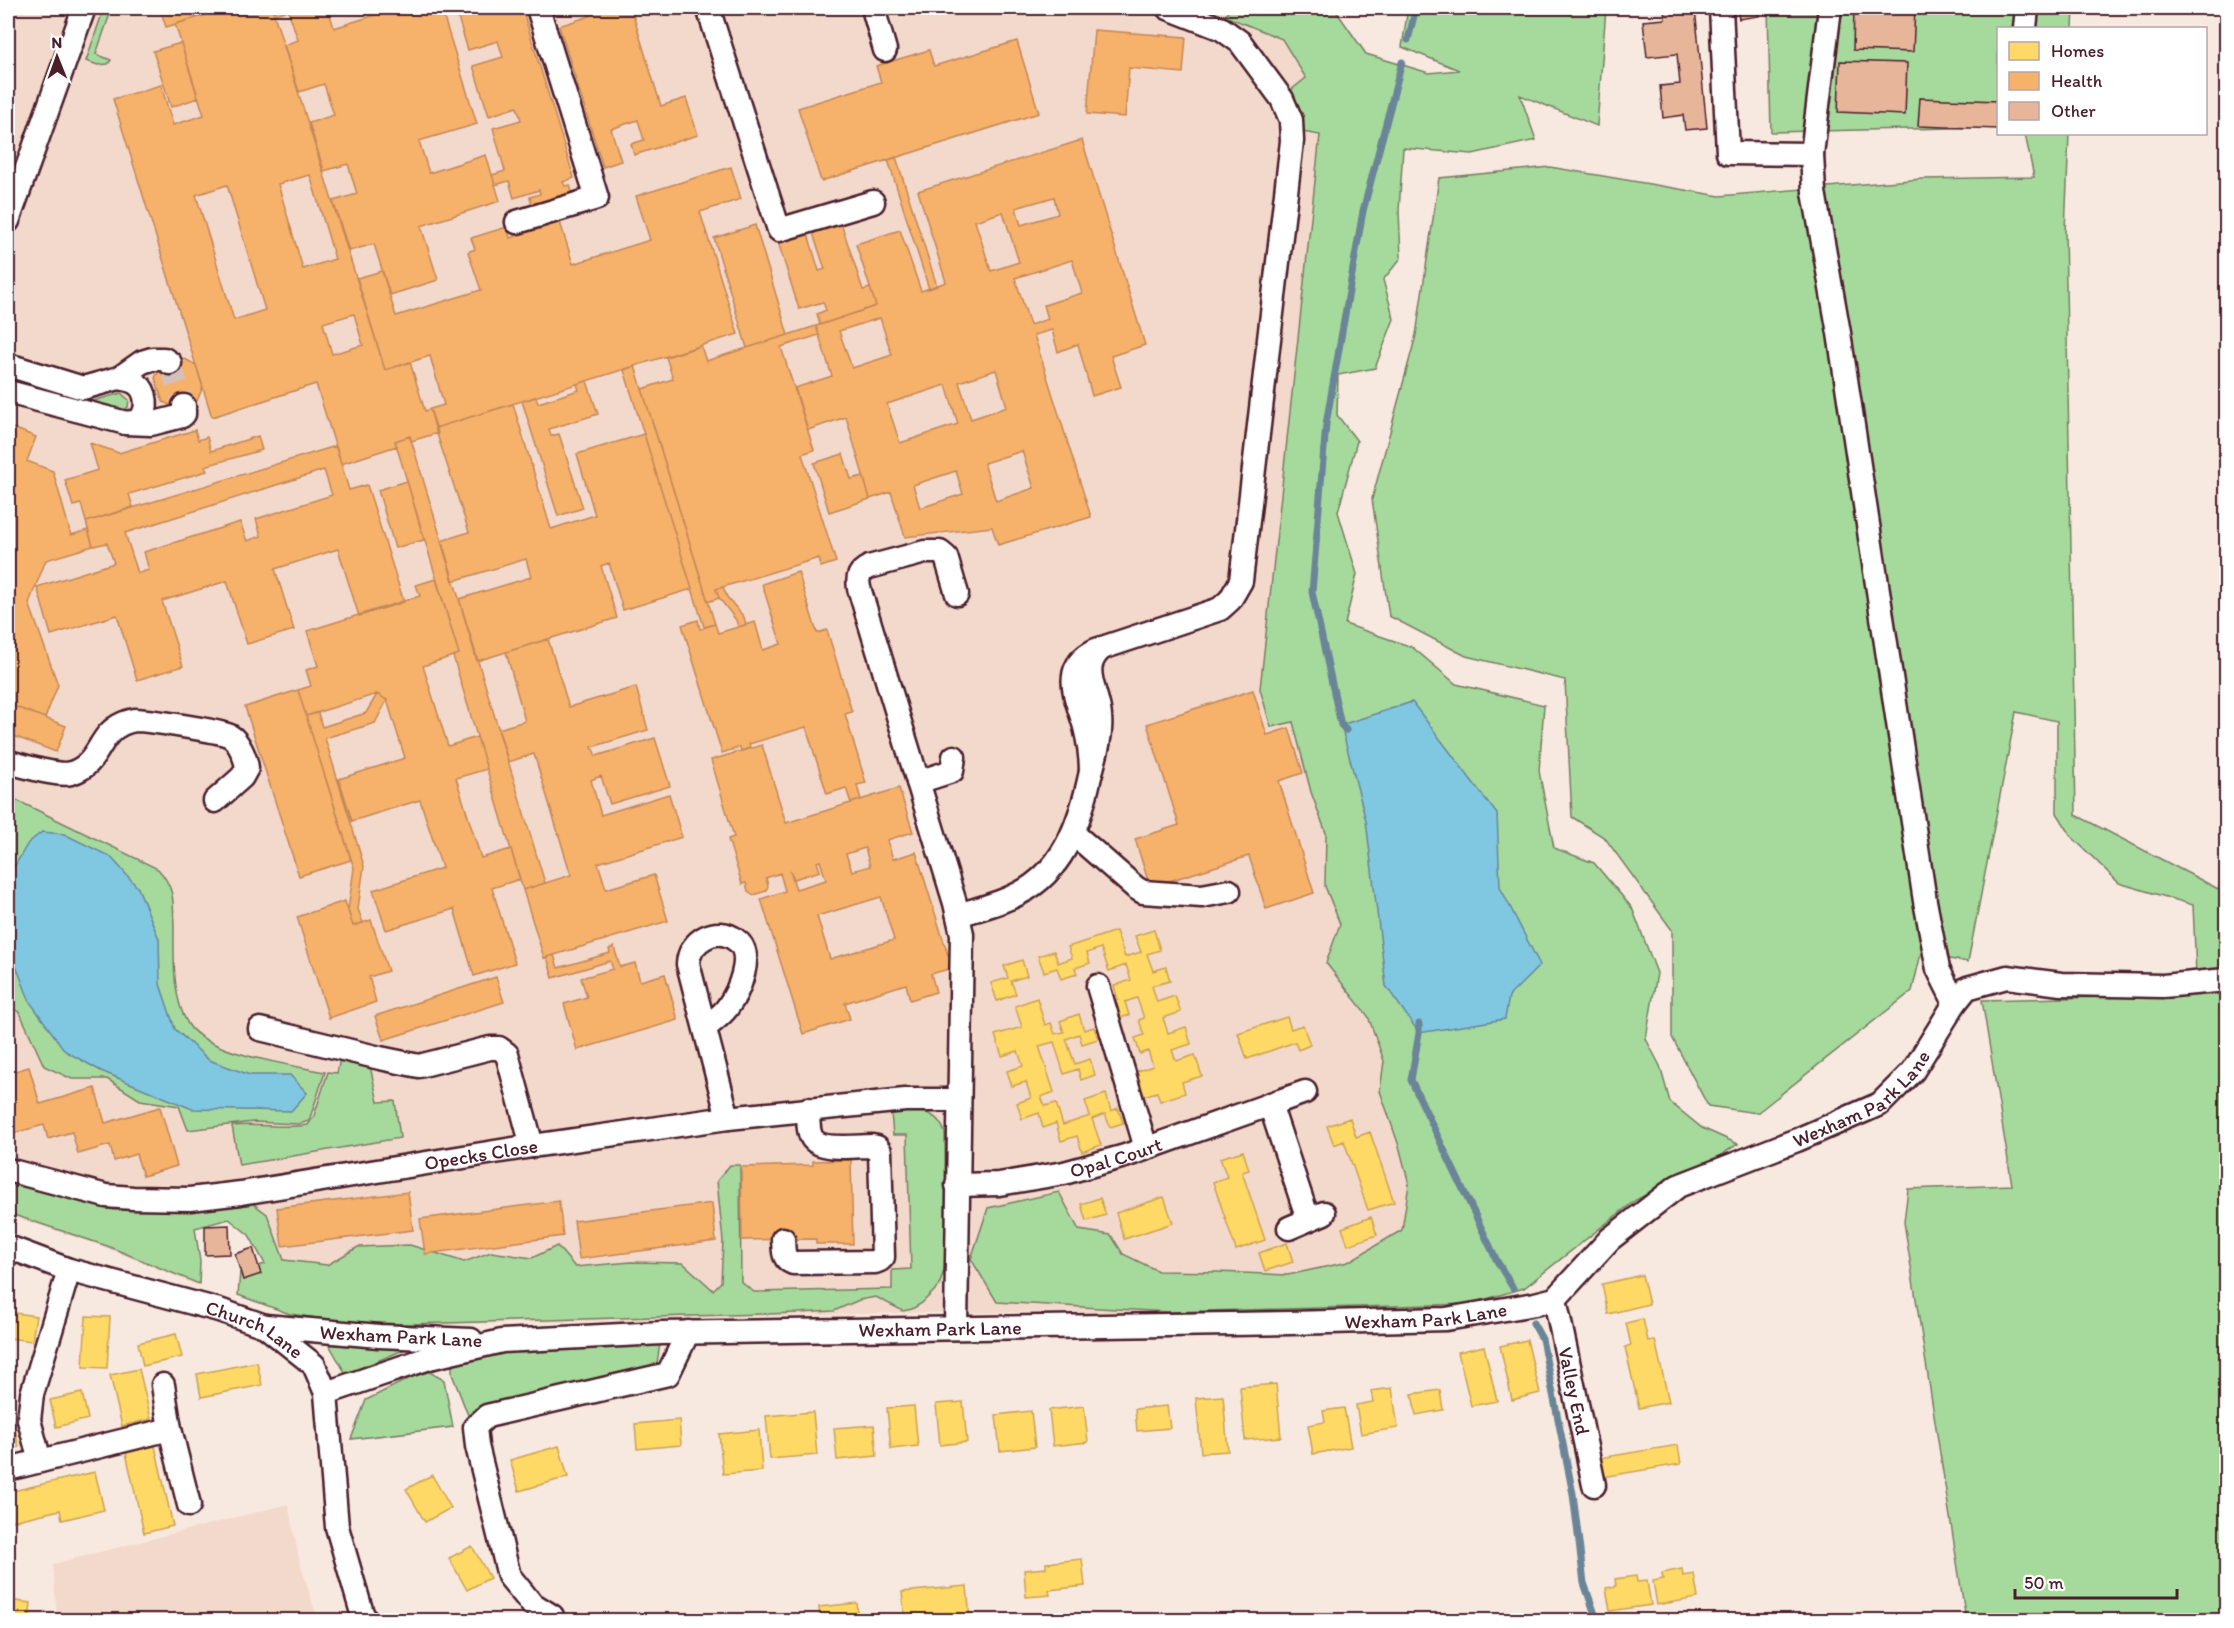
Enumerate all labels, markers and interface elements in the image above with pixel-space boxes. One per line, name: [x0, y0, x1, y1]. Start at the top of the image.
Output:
north arrow: [27, 27, 87, 87]
legend: [1997, 27, 2207, 135]
text: N: [51, 33, 62, 52]
text: Homes: [2051, 40, 2104, 62]
text: Health: [2051, 70, 2103, 92]
text: Other: [2051, 100, 2097, 122]
street label: Wexham Park Lane: [1789, 1046, 1935, 1152]
street label: Opal Court: [1067, 1132, 1165, 1183]
street label: Opecks Close: [422, 1133, 539, 1175]
street label: Church Lane: [203, 1295, 308, 1364]
street label: Wexham Park Lane: [1344, 1297, 1509, 1334]
street label: Wexham Park Lane: [858, 1315, 1022, 1342]
street label: Wexham Park Lane: [319, 1320, 483, 1352]
street label: Valley End: [1553, 1345, 1595, 1437]
scale bar: [2015, 1562, 2177, 1600]
text: 50 m: [2024, 1572, 2064, 1594]

